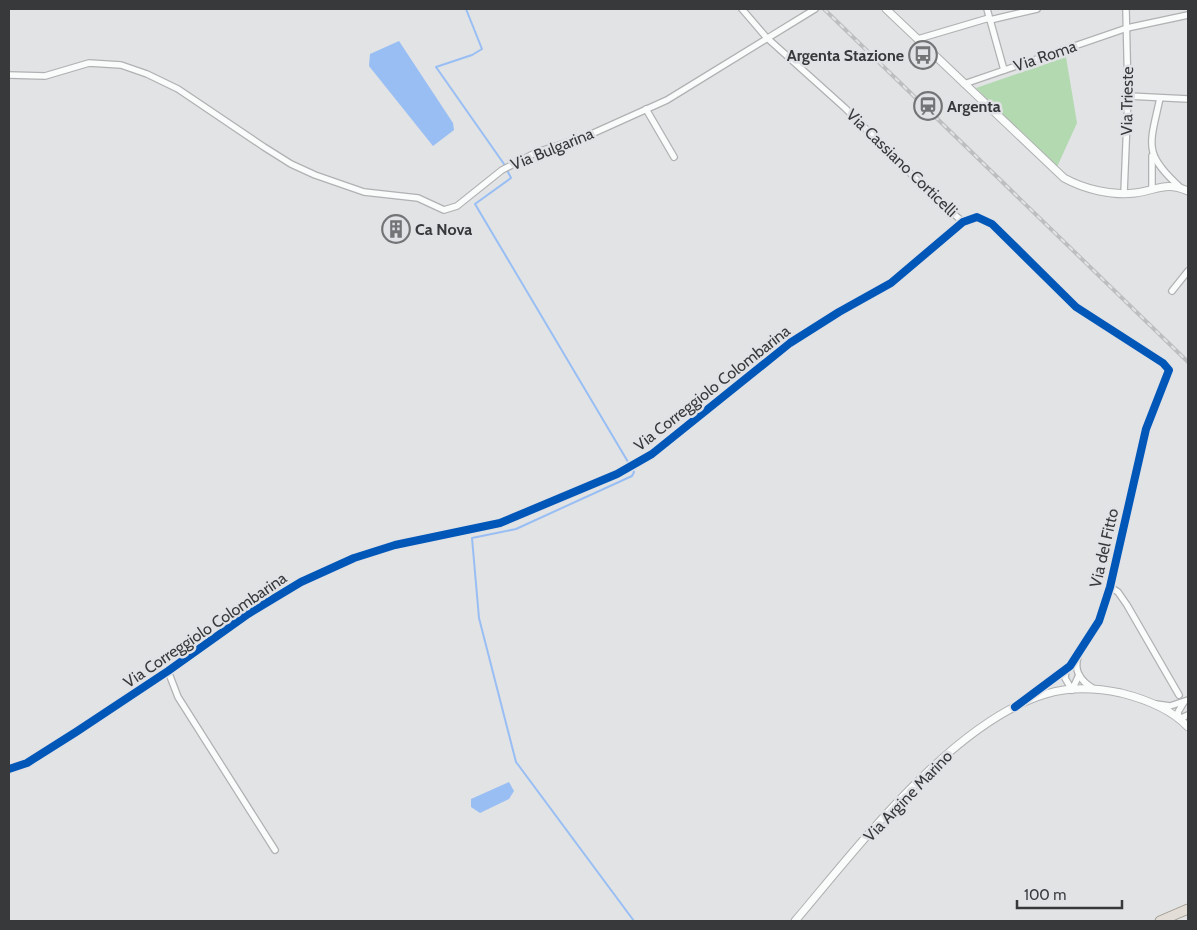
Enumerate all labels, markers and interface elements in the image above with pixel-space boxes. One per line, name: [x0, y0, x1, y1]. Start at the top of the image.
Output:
street label: Via Roma: [1011, 36, 1079, 76]
bus stop icon: Argenta Stazione: [908, 40, 938, 70]
place label: Argenta Stazione: [787, 46, 904, 65]
street label: Via Trieste: [1117, 66, 1137, 136]
station icon: Argenta: [913, 91, 943, 121]
place label: Argenta: [947, 97, 1001, 116]
street label: Via Cassiano Corticelli: [843, 105, 961, 221]
street label: Via Bulgarina: [508, 124, 596, 174]
building icon: Ca Nova: [381, 214, 411, 244]
place label: Ca Nova: [415, 220, 472, 239]
street label: Via Correggiolo Colombarina: [630, 321, 794, 455]
street label: Via del Fitto: [1086, 506, 1122, 589]
street label: Via Correggiolo Colombarina: [120, 568, 290, 692]
street label: Via Argine Marino: [860, 746, 956, 845]
scale bar: [1017, 878, 1122, 910]
text: 100 m: [1024, 886, 1066, 904]

